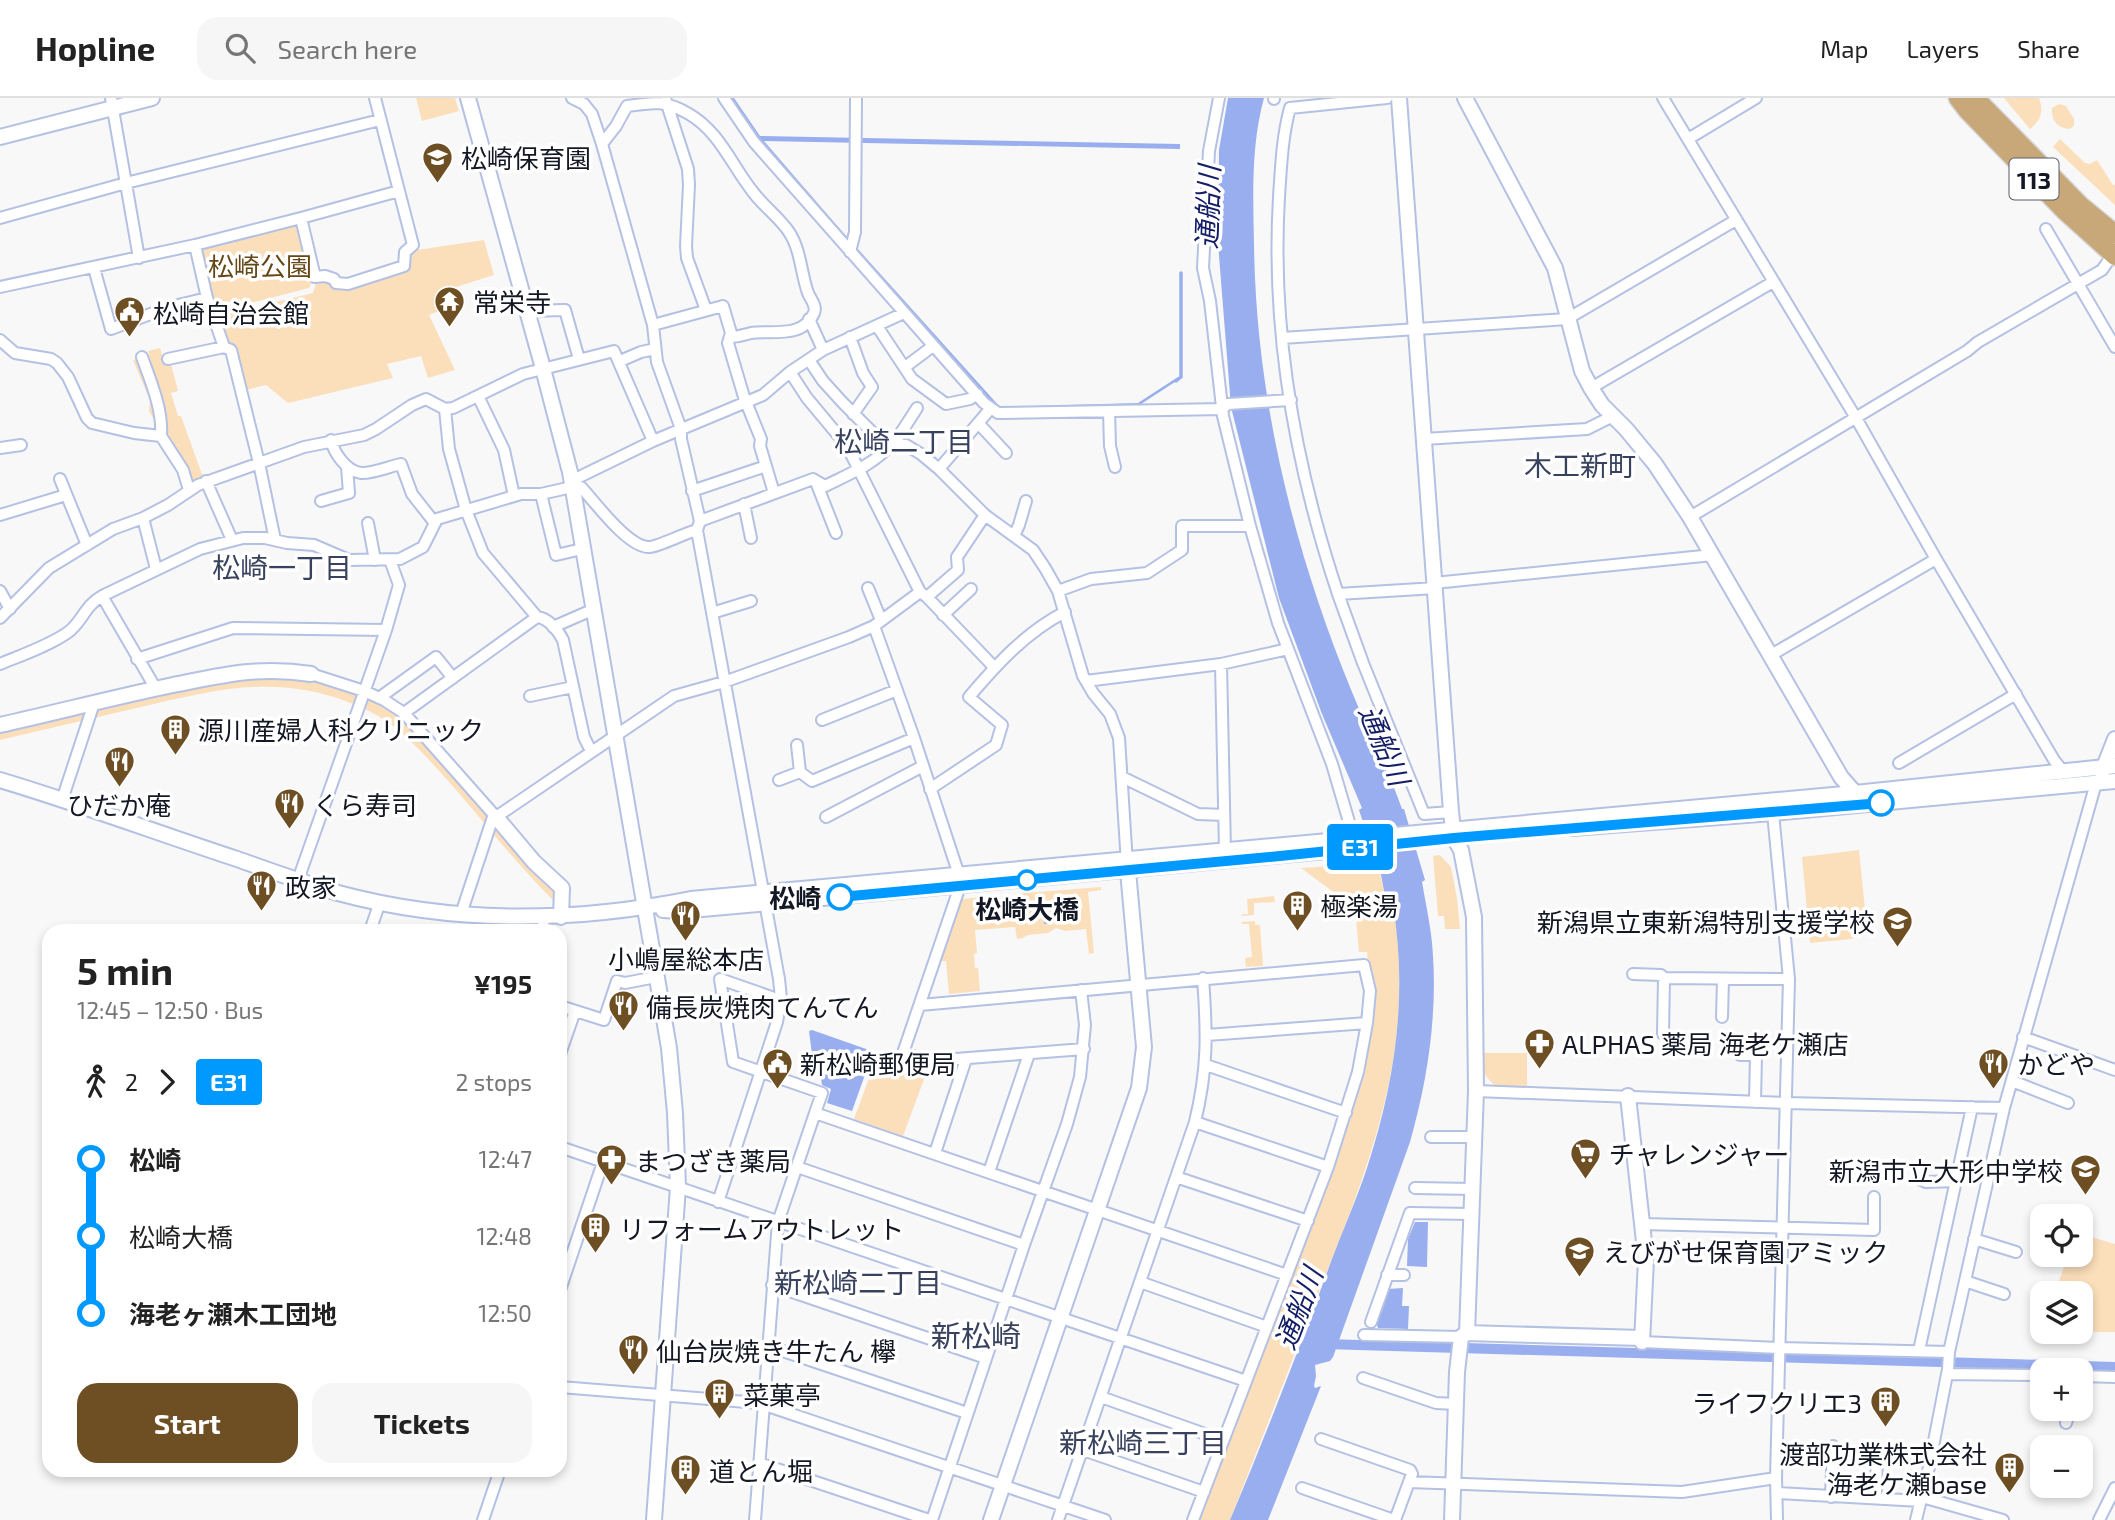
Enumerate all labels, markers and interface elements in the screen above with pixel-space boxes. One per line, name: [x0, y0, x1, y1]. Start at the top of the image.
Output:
search box: [197, 17, 687, 80]
text: Hopline: [35, 28, 155, 68]
icon: search: [221, 29, 259, 67]
text: Search here: [277, 33, 417, 64]
text: Map: [1820, 34, 1868, 63]
text: Layers: [1906, 34, 1979, 63]
text: Share: [2017, 34, 2080, 63]
school or university icon: 松崎保育園: [421, 140, 455, 184]
place label: 松崎保育園: [461, 142, 591, 173]
road number: 113: [2010, 158, 2058, 200]
water label: 通船川: [1189, 161, 1226, 250]
park label: 松崎公園: [208, 250, 312, 281]
temple icon: 常栄寺: [433, 284, 467, 328]
place label: 常栄寺: [473, 286, 551, 317]
public building icon: 松崎自治会館: [113, 295, 147, 339]
place label: 松崎自治会館: [153, 297, 309, 328]
district label: 松崎二丁目: [834, 424, 974, 458]
district label: 木工新町: [1524, 448, 1636, 482]
district label: 松崎一丁目: [212, 550, 352, 584]
water label: 通船川: [1353, 700, 1418, 793]
building icon: 源川産婦人科クリニック: [158, 712, 192, 756]
place label: 源川産婦人科クリニック: [198, 714, 484, 745]
restaurant icon: ひだか庵: [102, 744, 136, 788]
restaurant icon: くら寿司: [273, 787, 307, 831]
place label: ひだか庵: [67, 789, 171, 820]
place label: くら寿司: [313, 789, 417, 820]
unlabelled marker: [1868, 790, 1894, 816]
line badge: E31: [1320, 824, 1400, 870]
text: E31: [1341, 832, 1379, 861]
restaurant icon: 政家: [245, 869, 279, 913]
marker: 松崎大橋: [1017, 870, 1037, 890]
place label: 政家: [285, 871, 337, 902]
place label: 松崎: [769, 882, 821, 913]
marker: 松崎: [827, 884, 853, 910]
building icon: 極楽湯: [1280, 888, 1314, 932]
place label: 極楽湯: [1320, 890, 1398, 921]
place label: 松崎大橋: [975, 893, 1079, 924]
restaurant icon: 小嶋屋総本店: [669, 898, 703, 942]
school or university icon: 新潟県立東新潟特別支援学校: [1881, 904, 1915, 948]
place label: 新潟県立東新潟特別支援学校: [1537, 906, 1875, 937]
place label: 小嶋屋総本店: [608, 943, 764, 974]
text: 5 min: [77, 947, 173, 993]
text: ¥195: [474, 968, 532, 999]
restaurant icon: 備長炭焼肉てんてん: [606, 989, 640, 1033]
place label: 備長炭焼肉てんてん: [646, 991, 879, 1022]
text: 12:45 – 12:50 · Bus: [77, 996, 263, 1024]
pharmacy icon: ALPHAS 薬局 海老ケ瀬店: [1522, 1026, 1556, 1070]
place label: ALPHAS 薬局 海老ケ瀬店: [1562, 1028, 1849, 1059]
public building icon: 新松崎郵便局: [760, 1046, 794, 1090]
restaurant icon: かどや: [1977, 1046, 2011, 1090]
place label: 新松崎郵便局: [800, 1048, 956, 1079]
place label: かどや: [2017, 1048, 2095, 1079]
icon: walk: [77, 1063, 115, 1101]
icon: forward: [148, 1063, 186, 1101]
text: E31: [210, 1067, 248, 1096]
text: 2: [125, 1068, 138, 1096]
text: 2 stops: [455, 1068, 532, 1096]
supermarket icon: チャレンジャー: [1569, 1136, 1603, 1180]
place label: チャレンジャー: [1609, 1138, 1789, 1169]
pharmacy icon: まつざき薬局: [595, 1143, 629, 1187]
text: 松崎: [129, 1144, 181, 1175]
text: 12:47: [479, 1145, 532, 1173]
place label: まつざき薬局: [635, 1145, 791, 1176]
school or university icon: 新潟市立大形中学校: [2069, 1153, 2103, 1197]
place label: 新潟市立大形中学校: [1829, 1155, 2063, 1186]
map controls: [2030, 1204, 2093, 1498]
button: locate: [2030, 1204, 2093, 1267]
building icon: リフォームアウトレット: [579, 1211, 613, 1255]
place label: リフォームアウトレット: [619, 1213, 904, 1244]
text: 松崎大橋: [129, 1221, 233, 1252]
text: 12:48: [476, 1222, 532, 1250]
school or university icon: えびがせ保育園アミック: [1563, 1234, 1597, 1278]
place label: えびがせ保育園アミック: [1603, 1236, 1888, 1267]
water label: 通船川: [1267, 1260, 1330, 1353]
district label: 新松崎二丁目: [774, 1265, 942, 1299]
button: layers: [2030, 1281, 2093, 1344]
text: 海老ヶ瀬木工団地: [129, 1298, 337, 1329]
text: 12:50: [478, 1299, 532, 1327]
district label: 新松崎: [931, 1317, 1021, 1353]
restaurant icon: 仙台炭焼き牛たん 欅: [616, 1333, 650, 1377]
place label: 仙台炭焼き牛たん 欅: [656, 1335, 896, 1366]
button: +: [2030, 1358, 2093, 1421]
building icon: 菜菓亭: [703, 1377, 737, 1421]
place label: 菜菓亭: [743, 1379, 821, 1410]
button: Start: [77, 1383, 298, 1463]
button: Tickets: [312, 1383, 532, 1463]
building icon: ライフクリエ3: [1868, 1385, 1902, 1429]
place label: ライフクリエ3: [1692, 1387, 1862, 1418]
district label: 新松崎三丁目: [1059, 1425, 1227, 1459]
button: −: [2030, 1435, 2093, 1498]
place label: 渡部功業株式会社 海老ケ瀬base: [1779, 1438, 1987, 1499]
building icon: 渡部功業株式会社 海老ケ瀬base: [1993, 1451, 2027, 1495]
building icon: 道とん堀: [669, 1453, 703, 1497]
place label: 道とん堀: [709, 1455, 813, 1486]

